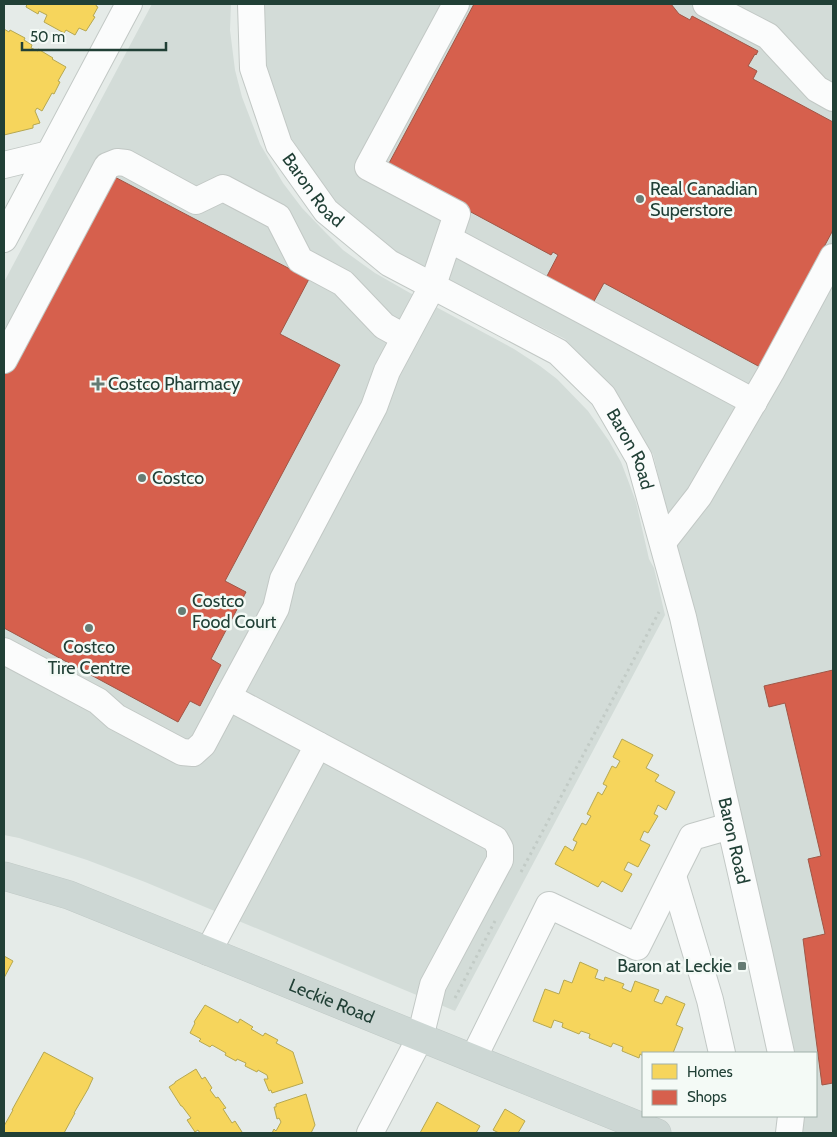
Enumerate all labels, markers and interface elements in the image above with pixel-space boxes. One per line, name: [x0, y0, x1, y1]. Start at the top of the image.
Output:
scale bar: [22, 20, 166, 52]
text: 50 m: [30, 28, 65, 46]
street label: Baron Road: [277, 149, 348, 232]
place label: Real Canadian Superstore: [650, 178, 758, 221]
marker: Real Canadian Superstore: [634, 193, 646, 205]
place label: Costco Pharmacy: [108, 373, 240, 395]
marker: Costco Pharmacy: [92, 378, 104, 390]
street label: Baron Road: [602, 404, 658, 492]
place label: Costco: [152, 467, 204, 489]
marker: Costco: [136, 472, 148, 484]
place label: Costco Food Court: [192, 590, 276, 633]
marker: Costco Food Court: [176, 605, 188, 617]
marker: Costco Tire Centre: [83, 622, 95, 634]
place label: Costco Tire Centre: [48, 636, 130, 679]
street label: Baron Road: [713, 795, 754, 886]
place label: Baron at Leckie: [617, 955, 732, 977]
marker: Baron at Leckie: [736, 960, 748, 972]
street label: Leckie Road: [286, 974, 378, 1028]
legend: [642, 1052, 817, 1117]
text: Homes: [687, 1063, 733, 1081]
text: Shops: [687, 1088, 727, 1106]

